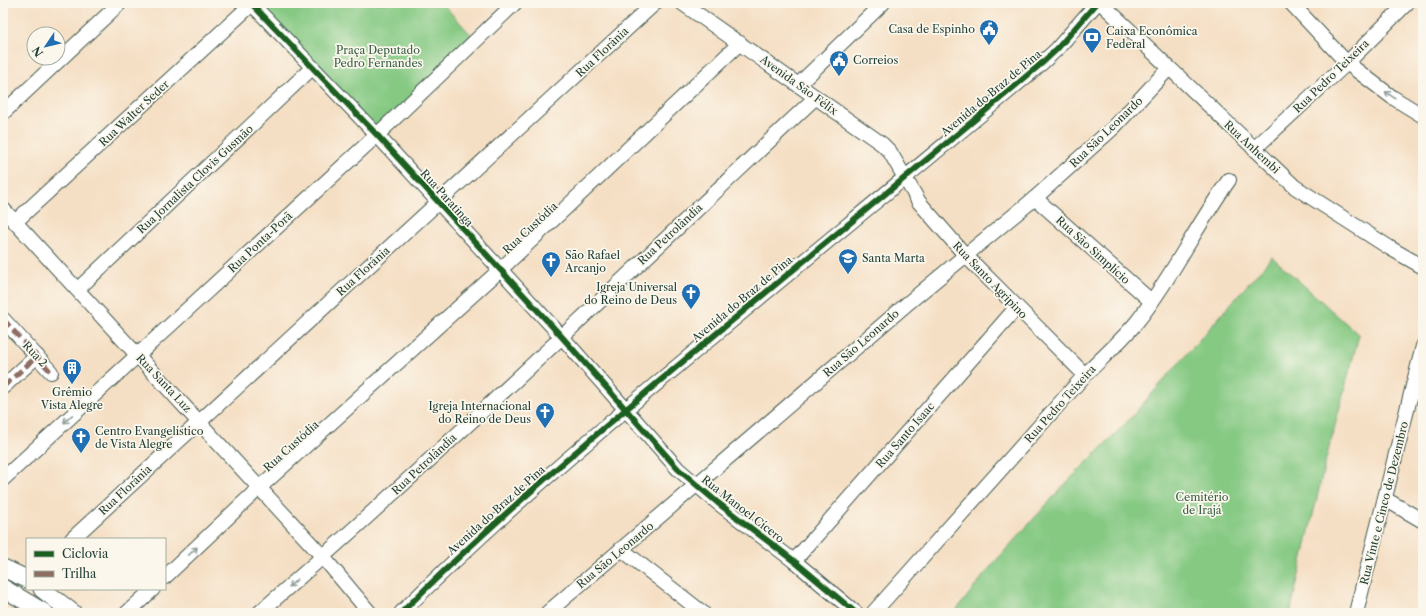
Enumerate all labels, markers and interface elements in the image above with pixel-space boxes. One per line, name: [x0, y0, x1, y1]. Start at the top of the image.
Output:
public building icon: Casa de Espinho: [978, 18, 1000, 46]
place label: Casa de Espinho: [889, 22, 975, 36]
street label: Rua Florânia: [573, 24, 631, 80]
place label: Caixa Econômica Federal: [1106, 24, 1198, 51]
north arrow: [26, 26, 66, 66]
bank icon: Caixa Econômica Federal: [1081, 26, 1103, 54]
street label: Rua Pedro Teixeira: [1290, 36, 1372, 116]
text: N: [29, 43, 46, 60]
park label: Praça Deputado Pedro Fernandes: [334, 43, 423, 70]
street label: Avenida do Braz de Pina: [937, 47, 1044, 140]
public building icon: Correios: [828, 49, 850, 77]
street label: Avenida São Félix: [757, 51, 841, 118]
place label: Correios: [853, 53, 899, 67]
street label: Rua Walter Seder: [96, 77, 172, 149]
one-way arrow: [1384, 91, 1395, 99]
street label: Rua São Leonardo: [1067, 93, 1146, 170]
street label: Rua Anhembi: [1221, 118, 1283, 177]
street label: Rua Jornalista Clovis Gusmão: [134, 121, 256, 236]
street label: Rua Paratinga: [418, 166, 477, 230]
street label: Rua Custódia: [500, 199, 560, 257]
street label: Rua Petrolândia: [635, 200, 705, 268]
street label: Rua Ponta-Porã: [225, 209, 295, 275]
street label: Rua São Simplício: [1053, 213, 1133, 287]
street label: Rua Santo Agripino: [950, 239, 1030, 322]
street label: Rua Florânia: [333, 243, 393, 299]
school or university icon: Santa Marta: [837, 247, 859, 275]
place label: São Rafael Arcanjo: [564, 248, 621, 275]
church icon: São Rafael Arcanjo: [540, 250, 562, 278]
place label: Santa Marta: [862, 251, 925, 265]
street label: Avenida do Braz de Pina: [688, 253, 795, 346]
place label: Igreja Universal do Reino de Deus: [584, 280, 678, 307]
church icon: Igreja Universal do Reino de Deus: [680, 282, 702, 310]
street label: Rua São Leonardo: [820, 306, 902, 380]
street label: Rua 2: [20, 338, 50, 370]
street label: Rua Santa Luz: [133, 351, 195, 415]
building icon: Grêmio Vista Alegre: [61, 357, 83, 385]
street label: Rua Pedro Teixeira: [1021, 362, 1099, 446]
place label: Grêmio Vista Alegre: [40, 385, 103, 412]
place label: Igreja Internacional do Reino de Deus: [429, 399, 532, 426]
street label: Rua Santo Isaac: [873, 399, 937, 471]
church icon: Igreja Internacional do Reino de Deus: [534, 401, 556, 429]
one-way arrow: [63, 415, 73, 424]
street label: Rua Custódia: [260, 417, 322, 475]
street label: Rua Vinte e Cinco de Dezembro: [1357, 419, 1411, 586]
place label: Centro Evangelístico de Vista Alegre: [95, 424, 204, 451]
church icon: Centro Evangelístico de Vista Alegre: [70, 426, 92, 454]
street label: Rua Petrolândia: [389, 430, 459, 498]
street label: Rua Florânia: [96, 462, 154, 518]
street label: Avenida do Braz de Pina: [443, 462, 548, 558]
street label: Rua Manoel Cícero: [699, 472, 787, 546]
park label: Cemitério de Irajá: [1175, 490, 1229, 517]
street label: Rua São Leonardo: [574, 519, 657, 591]
legend: [26, 538, 166, 590]
text: Ciclovia: [62, 546, 109, 561]
one-way arrow: [188, 546, 198, 555]
text: Trilha: [62, 566, 97, 581]
one-way arrow: [288, 578, 299, 587]

